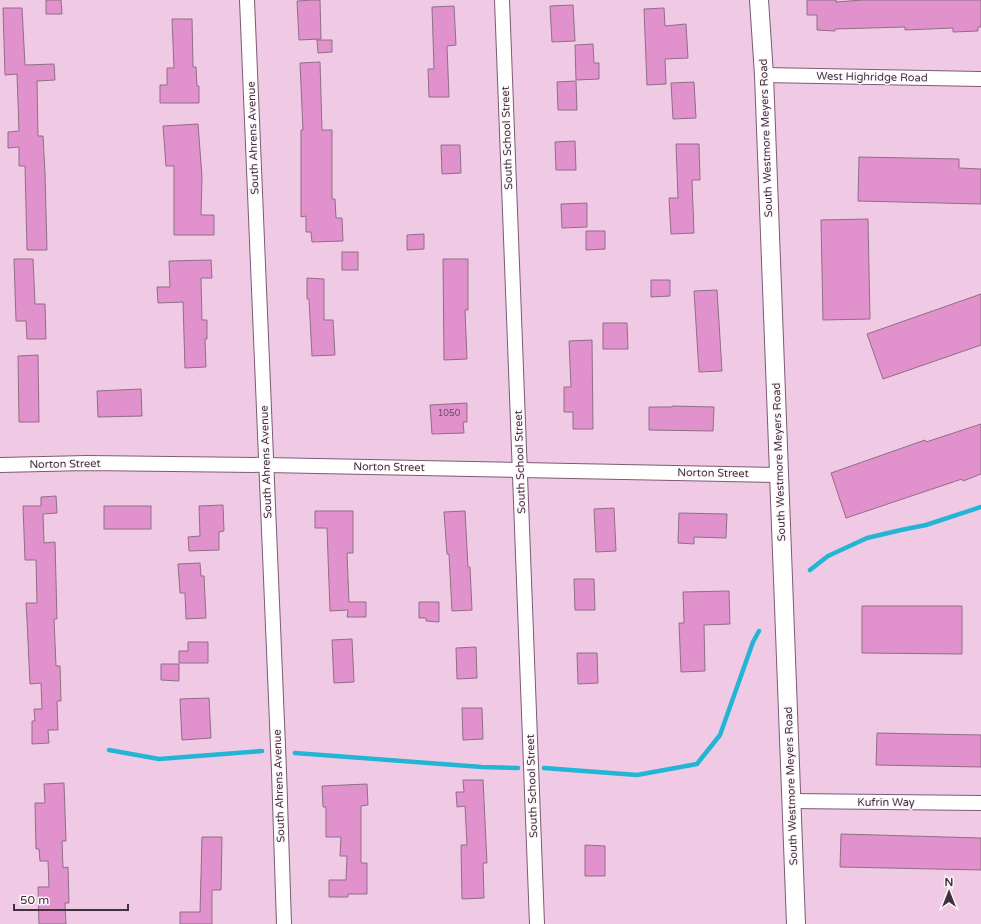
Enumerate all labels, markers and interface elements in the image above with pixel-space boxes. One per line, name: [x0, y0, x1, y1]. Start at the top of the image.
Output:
street label: South Westmore Meyers Road: [757, 58, 775, 218]
street label: West Highridge Road: [816, 70, 928, 84]
street label: South Ahrens Avenue: [245, 81, 261, 195]
street label: South School Street: [499, 86, 515, 190]
street label: South Westmore Meyers Road: [770, 382, 788, 542]
street label: South Ahrens Avenue: [258, 405, 274, 519]
house number: 1050: [438, 408, 461, 419]
street label: South School Street: [512, 410, 528, 514]
street label: Norton Street: [29, 457, 101, 471]
street label: Norton Street: [353, 460, 425, 474]
street label: Norton Street: [677, 466, 749, 480]
street label: South Westmore Meyers Road: [782, 706, 800, 866]
street label: South Ahrens Avenue: [271, 729, 287, 843]
street label: South School Street: [524, 734, 540, 838]
street label: Kufrin Way: [857, 796, 915, 809]
north arrow: [929, 872, 969, 912]
text: N: [945, 876, 953, 889]
scale bar: [14, 886, 128, 912]
text: 50 m: [20, 893, 49, 907]

